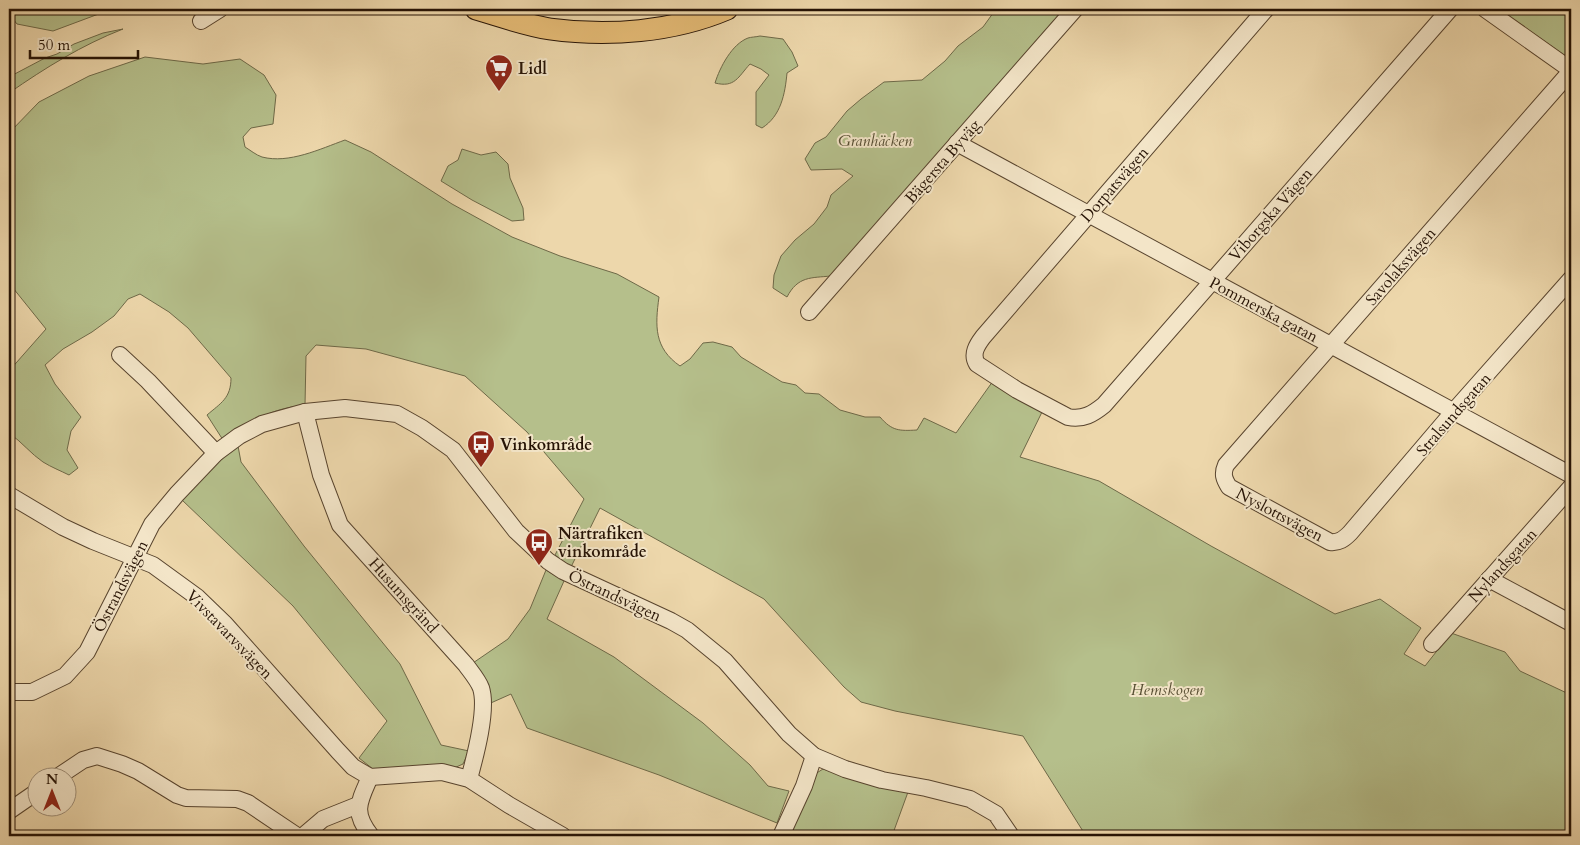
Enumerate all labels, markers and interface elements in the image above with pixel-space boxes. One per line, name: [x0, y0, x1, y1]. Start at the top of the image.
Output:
scale bar: [30, 28, 138, 60]
text: 50 m: [38, 35, 70, 55]
supermarket icon: Lidl: [484, 53, 514, 92]
place label: Lidl: [518, 58, 547, 80]
street label: Bägersta Byväg: [900, 115, 986, 209]
park label: Granhäcken: [838, 130, 912, 152]
street label: Dorpatsvägen: [1076, 142, 1154, 227]
street label: Viborgska Vägen: [1224, 163, 1318, 266]
street label: Savolaksvägen: [1361, 223, 1441, 310]
street label: Pommerska gatan: [1205, 272, 1322, 348]
street label: Stralsundsgatan: [1411, 368, 1496, 461]
bus stop icon: Vinkområde: [466, 429, 496, 468]
place label: Vinkområde: [500, 434, 592, 456]
street label: Nyslottsvägen: [1232, 483, 1327, 547]
place label: Närtrafiken vinkområde: [558, 523, 647, 563]
street label: Nylandsgatan: [1463, 524, 1542, 608]
bus stop icon: Närtrafiken vinkområde: [524, 527, 554, 566]
street label: Östrandsvägen: [88, 537, 153, 636]
street label: Husumsgränd: [363, 553, 443, 639]
street label: Östrandsvägen: [564, 565, 665, 627]
street label: Vivstavarvsvägen: [181, 585, 278, 684]
park label: Hemskogen: [1131, 679, 1203, 701]
north arrow: [28, 768, 78, 818]
text: N: [46, 770, 58, 789]

